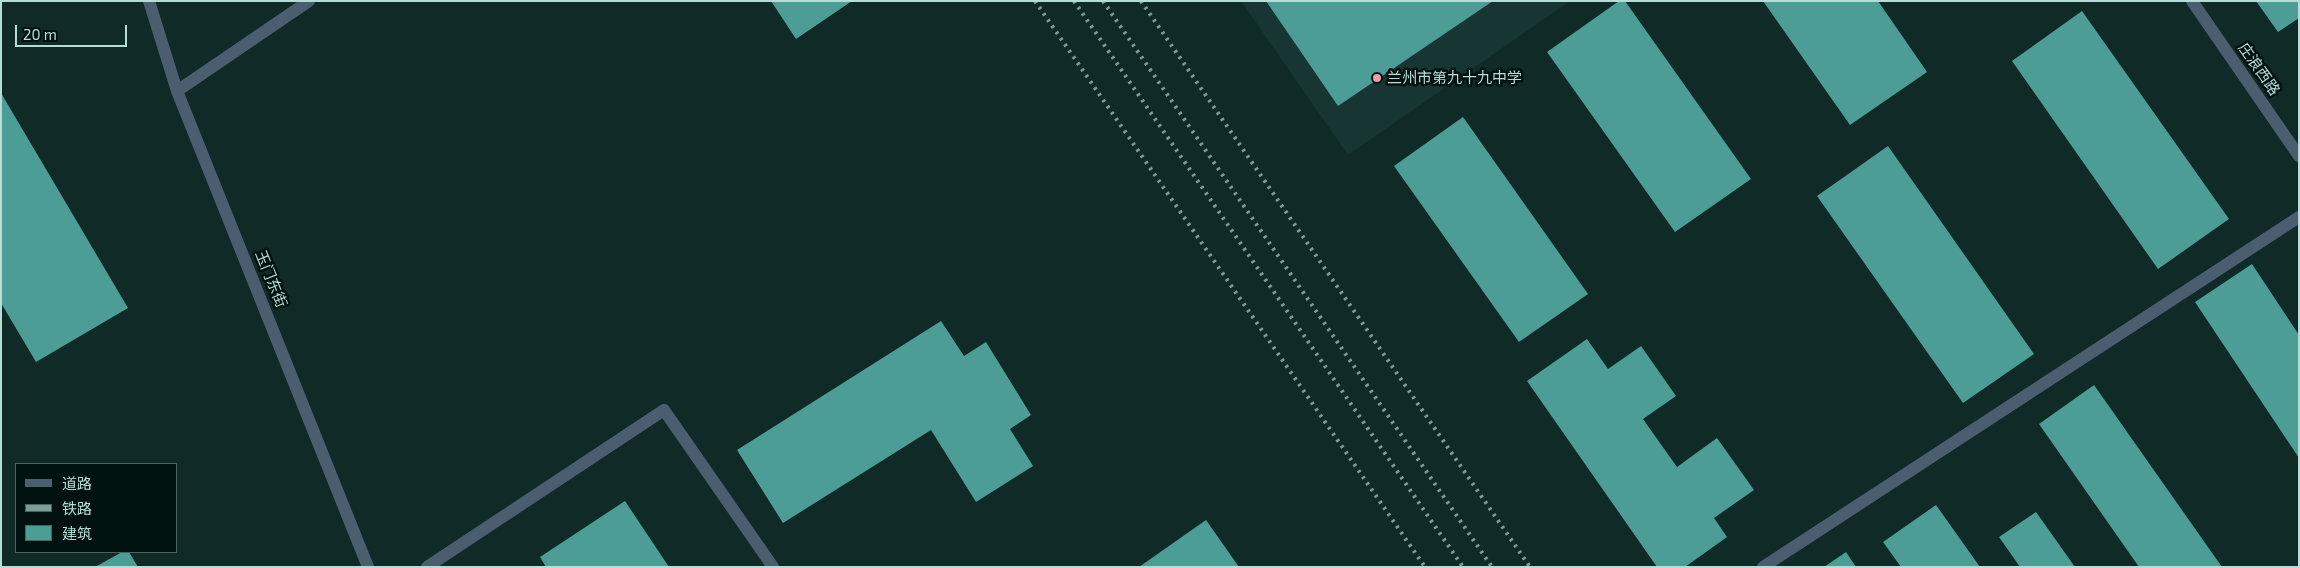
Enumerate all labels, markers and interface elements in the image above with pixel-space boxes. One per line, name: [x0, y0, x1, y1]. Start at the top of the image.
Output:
scale bar: [18, 15, 130, 47]
text: 20 m: [23, 25, 57, 43]
street label: 庄浪西路: [2234, 39, 2284, 99]
place label: 兰州市第九十九中学: [1387, 69, 1522, 87]
marker: 兰州市第九十九中学: [1371, 72, 1383, 84]
street label: 玉门东街: [251, 248, 291, 310]
legend: [15, 463, 178, 553]
text: 道路: [62, 474, 92, 492]
text: 铁路: [62, 499, 92, 517]
text: 建筑: [62, 524, 92, 542]

